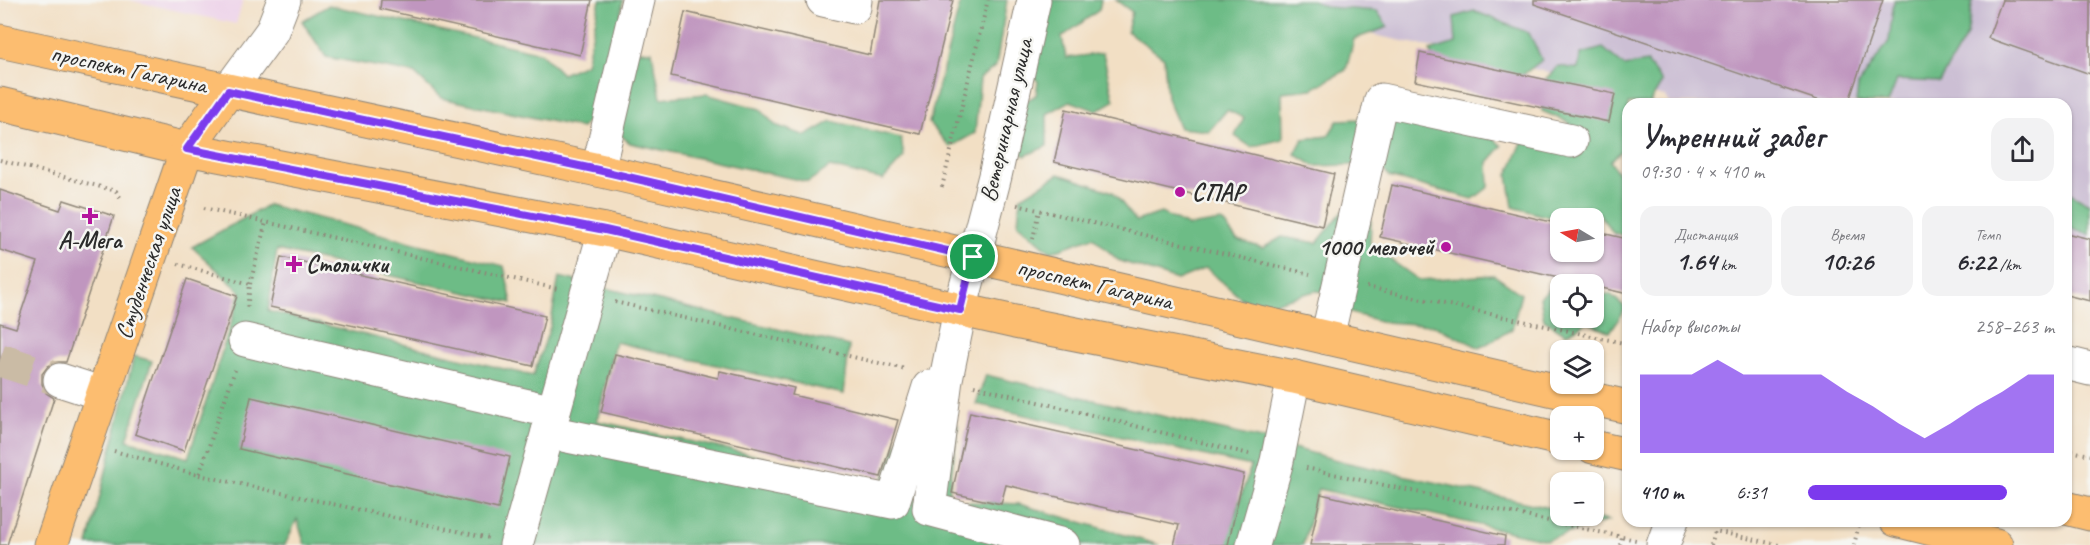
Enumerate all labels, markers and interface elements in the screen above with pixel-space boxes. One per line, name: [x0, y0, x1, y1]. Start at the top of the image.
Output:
street label: Ветеринарная улица: [973, 33, 1040, 205]
street label: проспект Гагарина: [48, 38, 212, 101]
text: Утренний забег: [1640, 115, 1824, 157]
button: share: [1991, 118, 2054, 181]
text: 09:30 · 4 × 410 m: [1640, 159, 1764, 184]
place label: СПАР: [1192, 177, 1248, 207]
street label: Студенческая улица: [108, 182, 188, 343]
marker: СПАР: [1173, 185, 1187, 199]
north arrow: [1550, 208, 1604, 262]
map controls: [1550, 208, 1604, 526]
marker: А-Мега: [83, 209, 97, 223]
place label: А-Мега: [58, 225, 123, 255]
text: Дистанция: [1674, 225, 1738, 245]
text: Время: [1830, 225, 1864, 245]
text: Темп: [1975, 225, 2001, 245]
pin: [947, 231, 998, 282]
place label: 1000 мелочей: [1318, 232, 1436, 262]
icon: arrive: [956, 240, 989, 273]
marker: 1000 мелочей: [1439, 240, 1453, 254]
text: 1.64: [1676, 245, 1717, 278]
text: 10:26: [1821, 245, 1873, 278]
text: 6:22: [1955, 245, 1996, 278]
place label: Столички: [306, 249, 391, 279]
street label: проспект Гагарина: [1014, 252, 1178, 317]
text: km: [1717, 255, 1736, 275]
text: /km: [1996, 255, 2021, 275]
marker: Столички: [287, 257, 301, 271]
button: locate: [1550, 274, 1604, 328]
text: Набор высоты: [1640, 314, 1739, 339]
text: 258–263 m: [1975, 314, 2054, 339]
button: layers: [1550, 340, 1604, 394]
button: +: [1550, 406, 1604, 460]
button: −: [1550, 472, 1604, 526]
text: 410 m: [1640, 480, 1683, 505]
text: 6:31: [1736, 480, 1767, 505]

